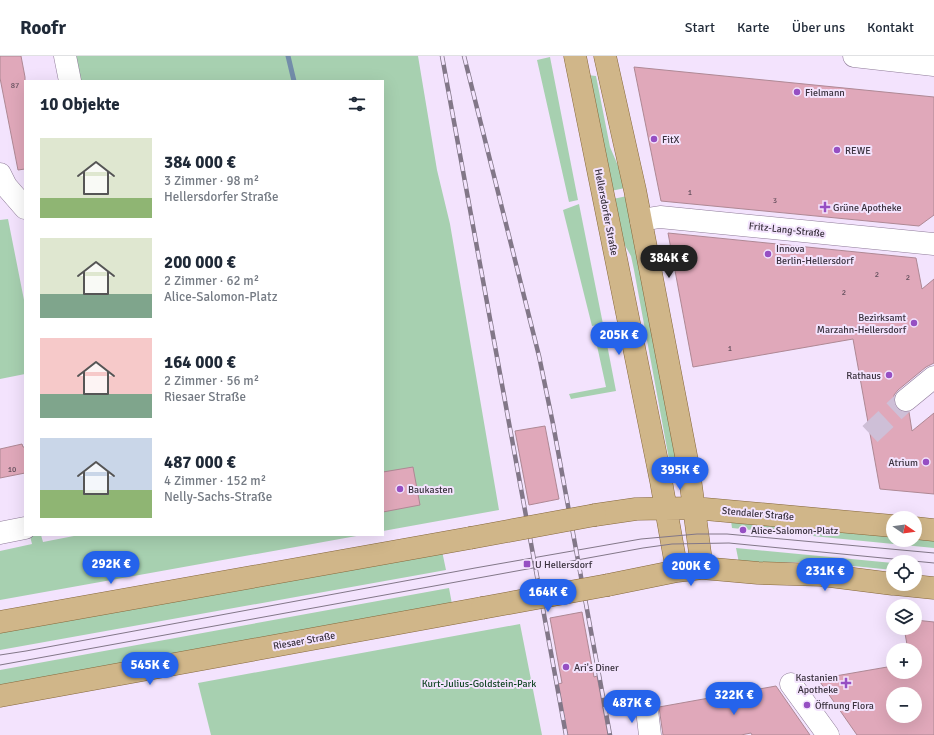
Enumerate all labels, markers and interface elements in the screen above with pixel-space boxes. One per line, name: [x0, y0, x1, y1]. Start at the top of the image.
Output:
text: Roofr: [20, 16, 66, 40]
text: Start: [685, 19, 715, 36]
text: Karte: [737, 19, 770, 36]
text: Über uns: [792, 19, 845, 36]
text: Kontakt: [867, 19, 914, 36]
house number: 87: [11, 80, 19, 90]
marker: Fielmann: [792, 87, 802, 97]
place label: Fielmann: [805, 87, 845, 99]
icon: filters: [346, 93, 368, 115]
text: 10 Objekte: [40, 94, 120, 115]
marker: FitX: [649, 134, 659, 144]
place label: FitX: [662, 134, 679, 146]
marker: REWE: [832, 145, 842, 155]
place label: REWE: [845, 145, 871, 157]
text: 384 000 €: [164, 152, 236, 173]
icon: home: [72, 154, 120, 202]
street label: Hellersdorfer Straße: [592, 168, 620, 257]
text: 3 Zimmer · 98 m²: [164, 173, 259, 189]
house number: 1: [688, 187, 692, 197]
text: Hellersdorfer Straße: [164, 189, 279, 205]
house number: 3: [773, 195, 777, 205]
marker: Grüne Apotheke: [820, 202, 830, 212]
place label: Grüne Apotheke: [833, 202, 902, 214]
street label: Fritz-Lang-Straße: [748, 220, 826, 240]
place label: Innova Berlin-Hellersdorf: [776, 243, 854, 267]
pin: 384K €: [636, 245, 702, 279]
marker: Innova Berlin-Hellersdorf: [763, 249, 773, 259]
text: 384K €: [649, 250, 689, 266]
text: 200 000 €: [164, 252, 236, 273]
icon: home: [72, 254, 120, 302]
house number: 2: [875, 269, 879, 279]
house number: 2: [906, 272, 910, 282]
text: 2 Zimmer · 62 m²: [164, 273, 259, 289]
house number: 2: [842, 287, 846, 297]
text: Alice-Salomon-Platz: [164, 289, 277, 305]
place label: Bezirksamt Marzahn-Hellersdorf: [817, 312, 907, 336]
marker: Bezirksamt Marzahn-Hellersdorf: [909, 318, 919, 328]
pin: 205K €: [586, 322, 652, 356]
text: 205K €: [599, 327, 639, 343]
house number: 1: [728, 343, 732, 353]
text: 164 000 €: [164, 352, 236, 373]
icon: home: [72, 354, 120, 402]
place label: Rathaus: [846, 370, 882, 382]
marker: Rathaus: [884, 370, 894, 380]
text: 2 Zimmer · 56 m²: [164, 373, 259, 389]
text: Riesaer Straße: [164, 389, 246, 405]
text: 487 000 €: [164, 452, 236, 473]
icon: home: [72, 454, 120, 502]
pin: 395K €: [647, 457, 713, 491]
place label: Atrium: [889, 457, 918, 469]
marker: Atrium: [921, 457, 931, 467]
text: 395K €: [660, 462, 700, 478]
house number: 10: [8, 464, 16, 474]
text: 4 Zimmer · 152 m²: [164, 473, 266, 489]
marker: Baukasten: [395, 484, 405, 494]
place label: Baukasten: [408, 484, 453, 496]
text: Nelly-Sachs-Straße: [164, 489, 272, 505]
street label: Stendaler Straße: [721, 505, 795, 523]
north arrow: [886, 511, 922, 547]
map controls: [886, 511, 922, 723]
marker: Alice-Salomon-Platz: [738, 525, 748, 535]
place label: Alice-Salomon-Platz: [751, 525, 839, 537]
pin: 292K €: [78, 551, 144, 585]
pin: 200K €: [658, 553, 724, 587]
button: locate: [886, 555, 922, 591]
text: 292K €: [91, 556, 131, 572]
text: 200K €: [671, 558, 711, 574]
pin: 231K €: [792, 558, 858, 592]
marker: U Hellersdorf: [522, 559, 532, 569]
place label: U Hellersdorf: [535, 559, 593, 571]
text: 231K €: [805, 563, 845, 579]
pin: 164K €: [515, 579, 581, 613]
text: 164K €: [528, 584, 568, 600]
button: layers: [886, 599, 922, 635]
street label: Riesaer Straße: [272, 630, 336, 652]
button: +: [886, 643, 922, 679]
pin: 545K €: [117, 652, 183, 686]
text: 545K €: [130, 657, 170, 673]
marker: Ari's Diner: [561, 662, 571, 672]
place label: Ari's Diner: [574, 662, 619, 674]
place label: Kastanien Apotheke: [795, 672, 838, 696]
park label: Kurt-Julius-Goldstein-Park: [422, 678, 536, 690]
marker: Kastanien Apotheke: [841, 678, 851, 688]
pin: 322K €: [701, 682, 767, 716]
text: 322K €: [714, 687, 754, 703]
button: −: [886, 687, 922, 723]
pin: 487K €: [599, 690, 665, 724]
text: 487K €: [612, 695, 652, 711]
marker: Öffnung Flora: [802, 700, 812, 710]
place label: Öffnung Flora: [815, 700, 874, 712]

